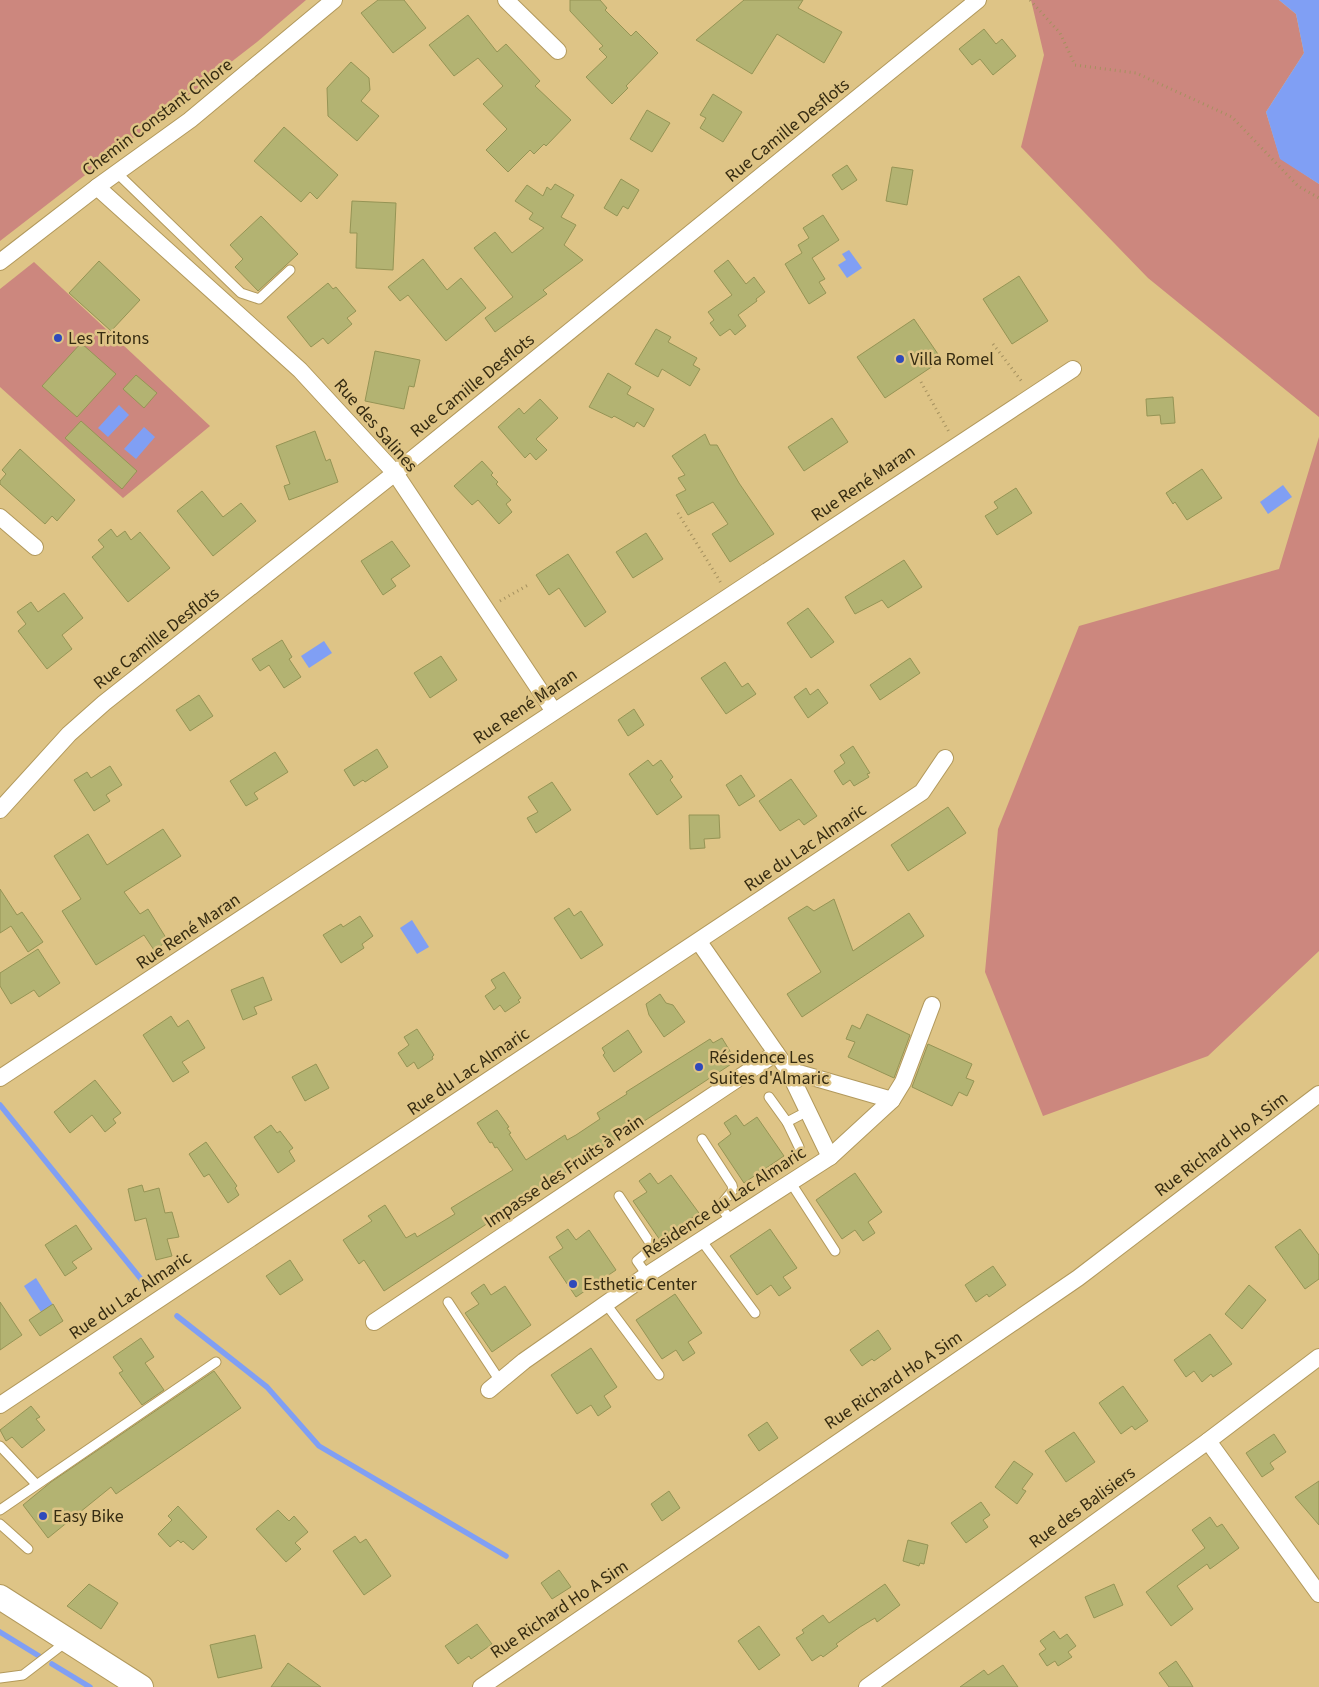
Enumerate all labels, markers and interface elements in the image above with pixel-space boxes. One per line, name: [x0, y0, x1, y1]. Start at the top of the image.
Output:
street label: Chemin Constant Chlore: [77, 52, 238, 182]
street label: Rue Camille Desflots: [720, 72, 855, 188]
place label: Les Tritons: [68, 326, 149, 351]
street label: Rue Camille Desflots: [405, 327, 540, 443]
marker: Les Tritons: [52, 332, 64, 344]
place label: Villa Romel: [910, 347, 994, 372]
marker: Villa Romel: [894, 353, 906, 365]
street label: Rue des Salines: [328, 373, 423, 478]
street label: Rue René Maran: [806, 439, 920, 528]
street label: Rue Camille Desflots: [88, 581, 224, 695]
street label: Rue René Maran: [468, 662, 582, 751]
street label: Rue du Lac Almaric: [739, 797, 871, 898]
street label: Rue René Maran: [131, 887, 245, 976]
street label: Rue du Lac Almaric: [402, 1021, 534, 1122]
place label: Résidence Les Suites d'Almaric: [709, 1045, 829, 1091]
marker: Résidence Les Suites d'Almaric: [693, 1061, 705, 1073]
street label: Rue Richard Ho A Sim: [1149, 1086, 1293, 1203]
street label: Impasse des Fruits à Pain: [480, 1109, 649, 1234]
street label: Résidence du Lac Almaric: [638, 1140, 811, 1265]
street label: Rue du Lac Almaric: [64, 1245, 196, 1346]
place label: Esthetic Center: [583, 1272, 697, 1297]
marker: Esthetic Center: [567, 1278, 579, 1290]
street label: Rue Richard Ho A Sim: [819, 1325, 967, 1436]
street label: Rue des Balisiers: [1024, 1460, 1141, 1555]
place label: Easy Bike: [53, 1504, 124, 1529]
marker: Easy Bike: [37, 1510, 49, 1522]
street label: Rue Richard Ho A Sim: [485, 1554, 633, 1665]

